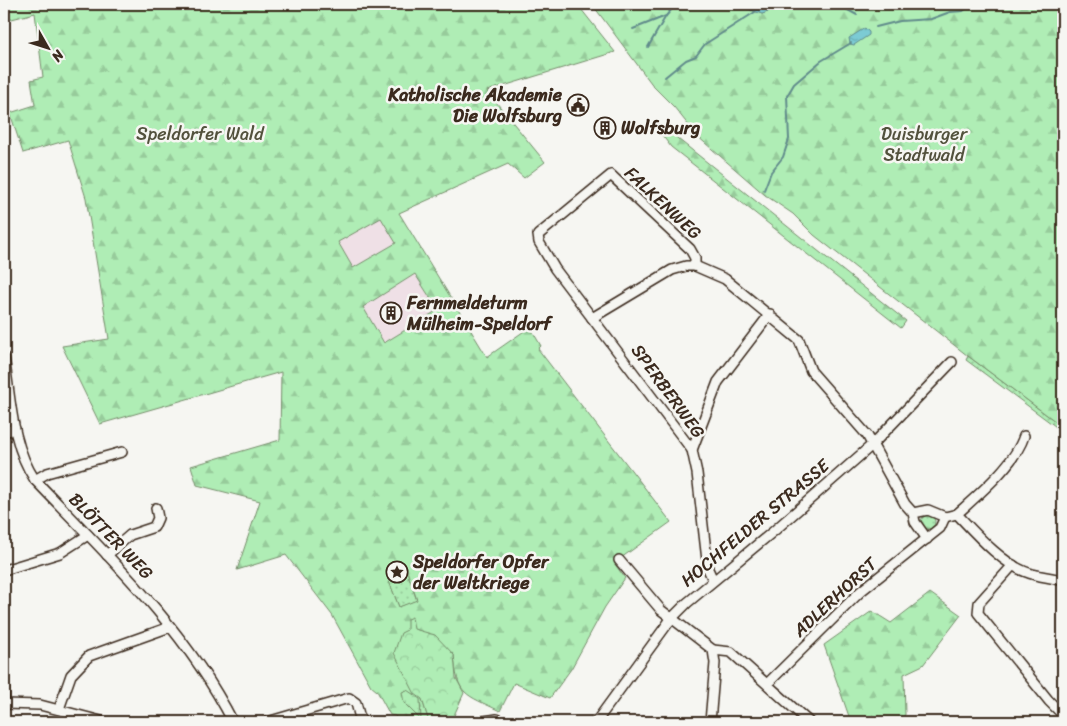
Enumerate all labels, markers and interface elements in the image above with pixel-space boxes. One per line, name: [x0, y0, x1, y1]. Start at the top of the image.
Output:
north arrow: [22, 22, 72, 72]
text: N: [45, 43, 71, 68]
place label: Katholische Akademie Die Wolfsburg: [387, 79, 563, 132]
public building icon: Katholische Akademie Die Wolfsburg: [566, 93, 590, 117]
place label: Wolfsburg: [621, 112, 700, 144]
building icon: Wolfsburg: [593, 116, 617, 140]
park label: Speldorfer Wald: [136, 118, 265, 150]
park label: Duisburger Stadtwald: [881, 118, 969, 171]
street label: FALKENWEG: [617, 158, 709, 248]
place label: Fernmeldeturm Mülheim-Speldorf: [406, 287, 553, 340]
building icon: Fernmeldeturm Mülheim-Speldorf: [379, 301, 403, 325]
street label: SPERBERWEG: [623, 337, 714, 446]
street label: HOCHFELDER STRASSE: [673, 450, 838, 595]
street label: BLÖTTER WEG: [61, 485, 162, 588]
place label: Speldorfer Opfer der Weltkriege: [412, 546, 550, 599]
street label: ADLERHORST: [784, 548, 886, 646]
place icon: Speldorfer Opfer der Weltkriege: [385, 560, 409, 584]

